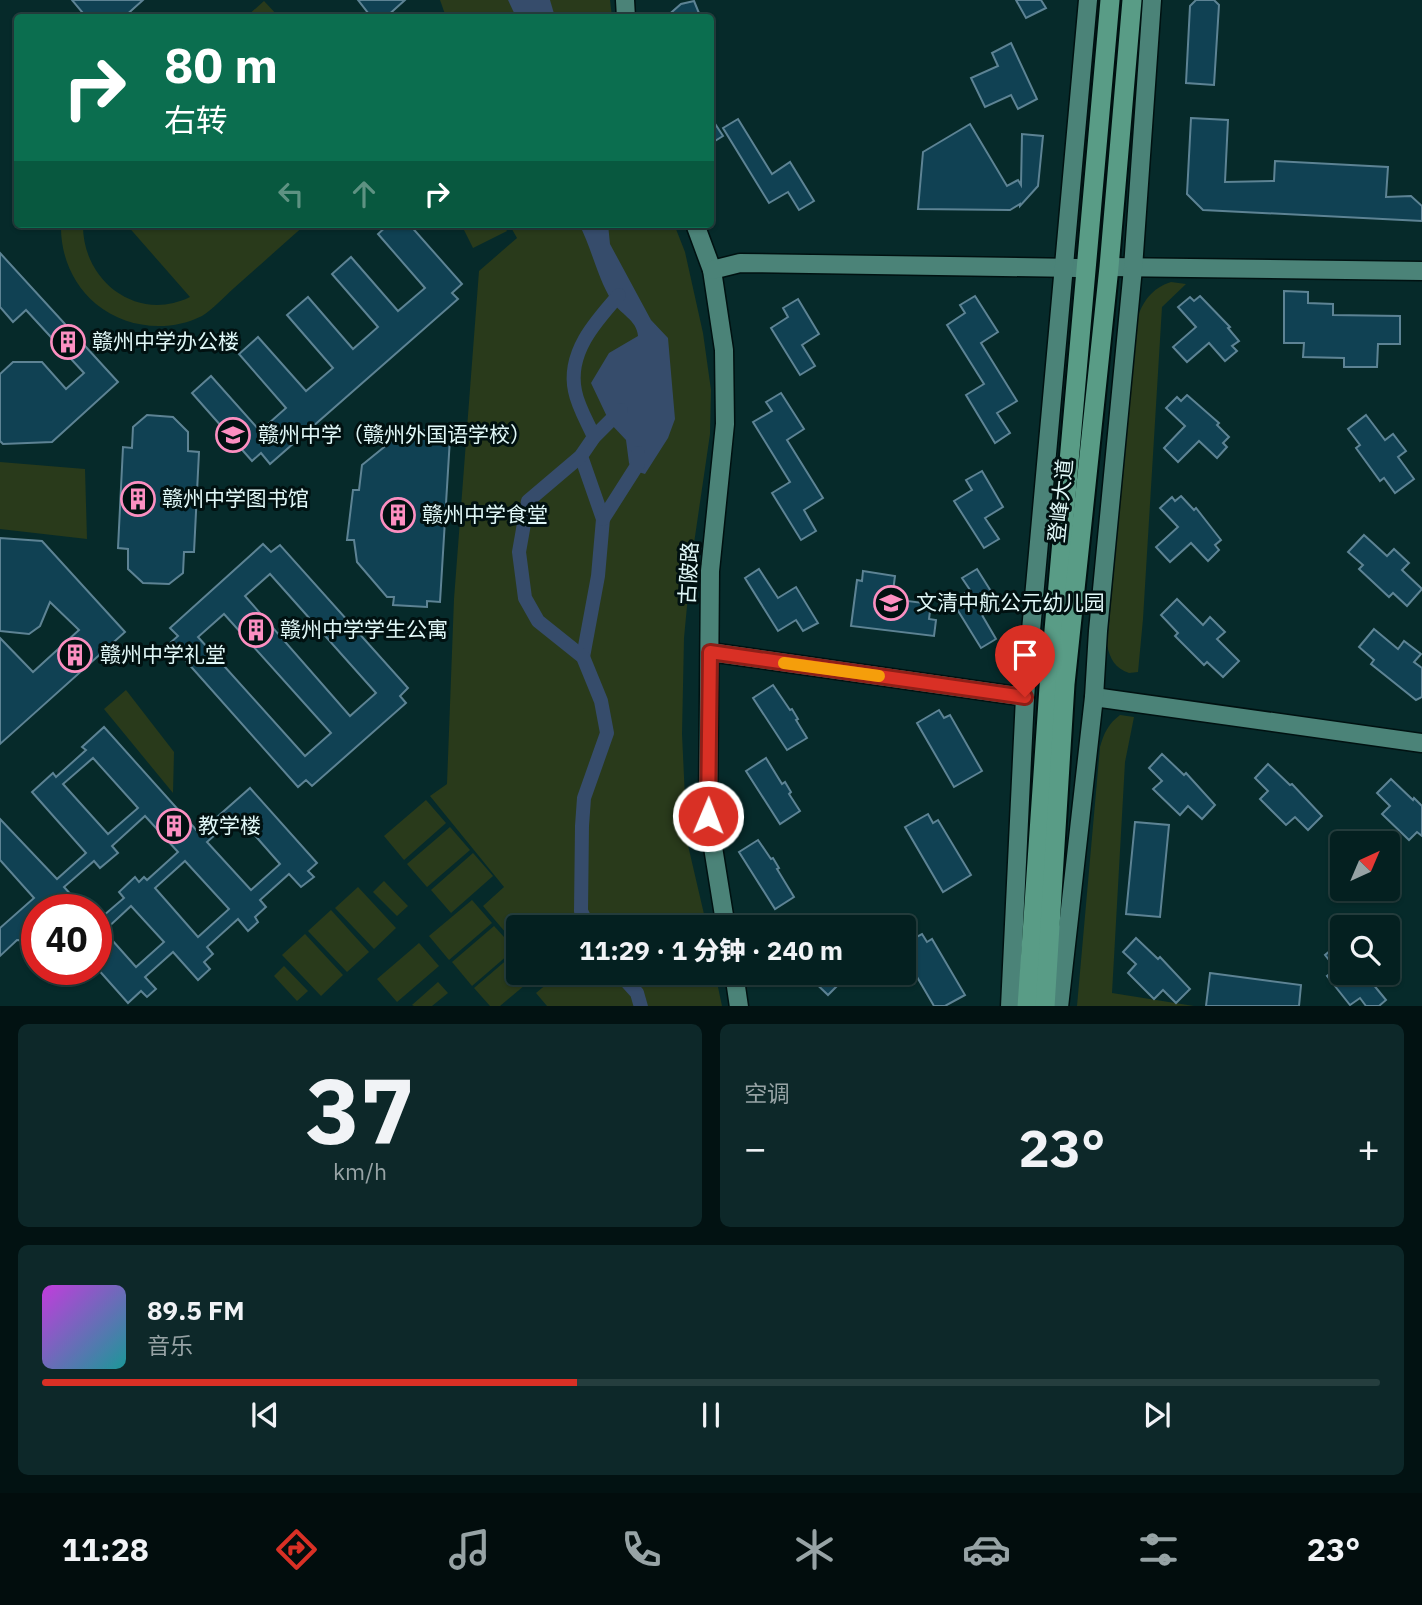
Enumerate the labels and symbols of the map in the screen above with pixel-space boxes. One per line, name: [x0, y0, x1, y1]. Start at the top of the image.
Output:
building icon: 赣州中学办公楼: [49, 323, 87, 361]
place label: 赣州中学办公楼: [92, 327, 239, 355]
school or university icon: 赣州中学（赣州外国语学校）: [214, 416, 252, 454]
place label: 赣州中学（赣州外国语学校）: [258, 420, 531, 448]
street label: 登峰大道: [1042, 458, 1078, 544]
building icon: 赣州中学图书馆: [119, 480, 157, 518]
place label: 赣州中学图书馆: [162, 484, 309, 512]
building icon: 赣州中学食堂: [379, 496, 417, 534]
place label: 赣州中学食堂: [422, 500, 548, 528]
street label: 古陂路: [672, 541, 704, 605]
school or university icon: 文清中航公元幼儿园: [872, 584, 910, 622]
place label: 文清中航公元幼儿园: [916, 588, 1105, 616]
building icon: 赣州中学学生公寓: [237, 611, 275, 649]
place label: 赣州中学学生公寓: [280, 615, 448, 643]
pin: [995, 625, 1055, 697]
building icon: 赣州中学礼堂: [56, 636, 94, 674]
place label: 赣州中学礼堂: [100, 640, 226, 668]
position arrow: [671, 779, 745, 853]
building icon: 教学楼: [155, 807, 193, 845]
place label: 教学楼: [198, 811, 261, 839]
north arrow: [1330, 831, 1400, 901]
speed limit sign: 40: [21, 894, 112, 985]

